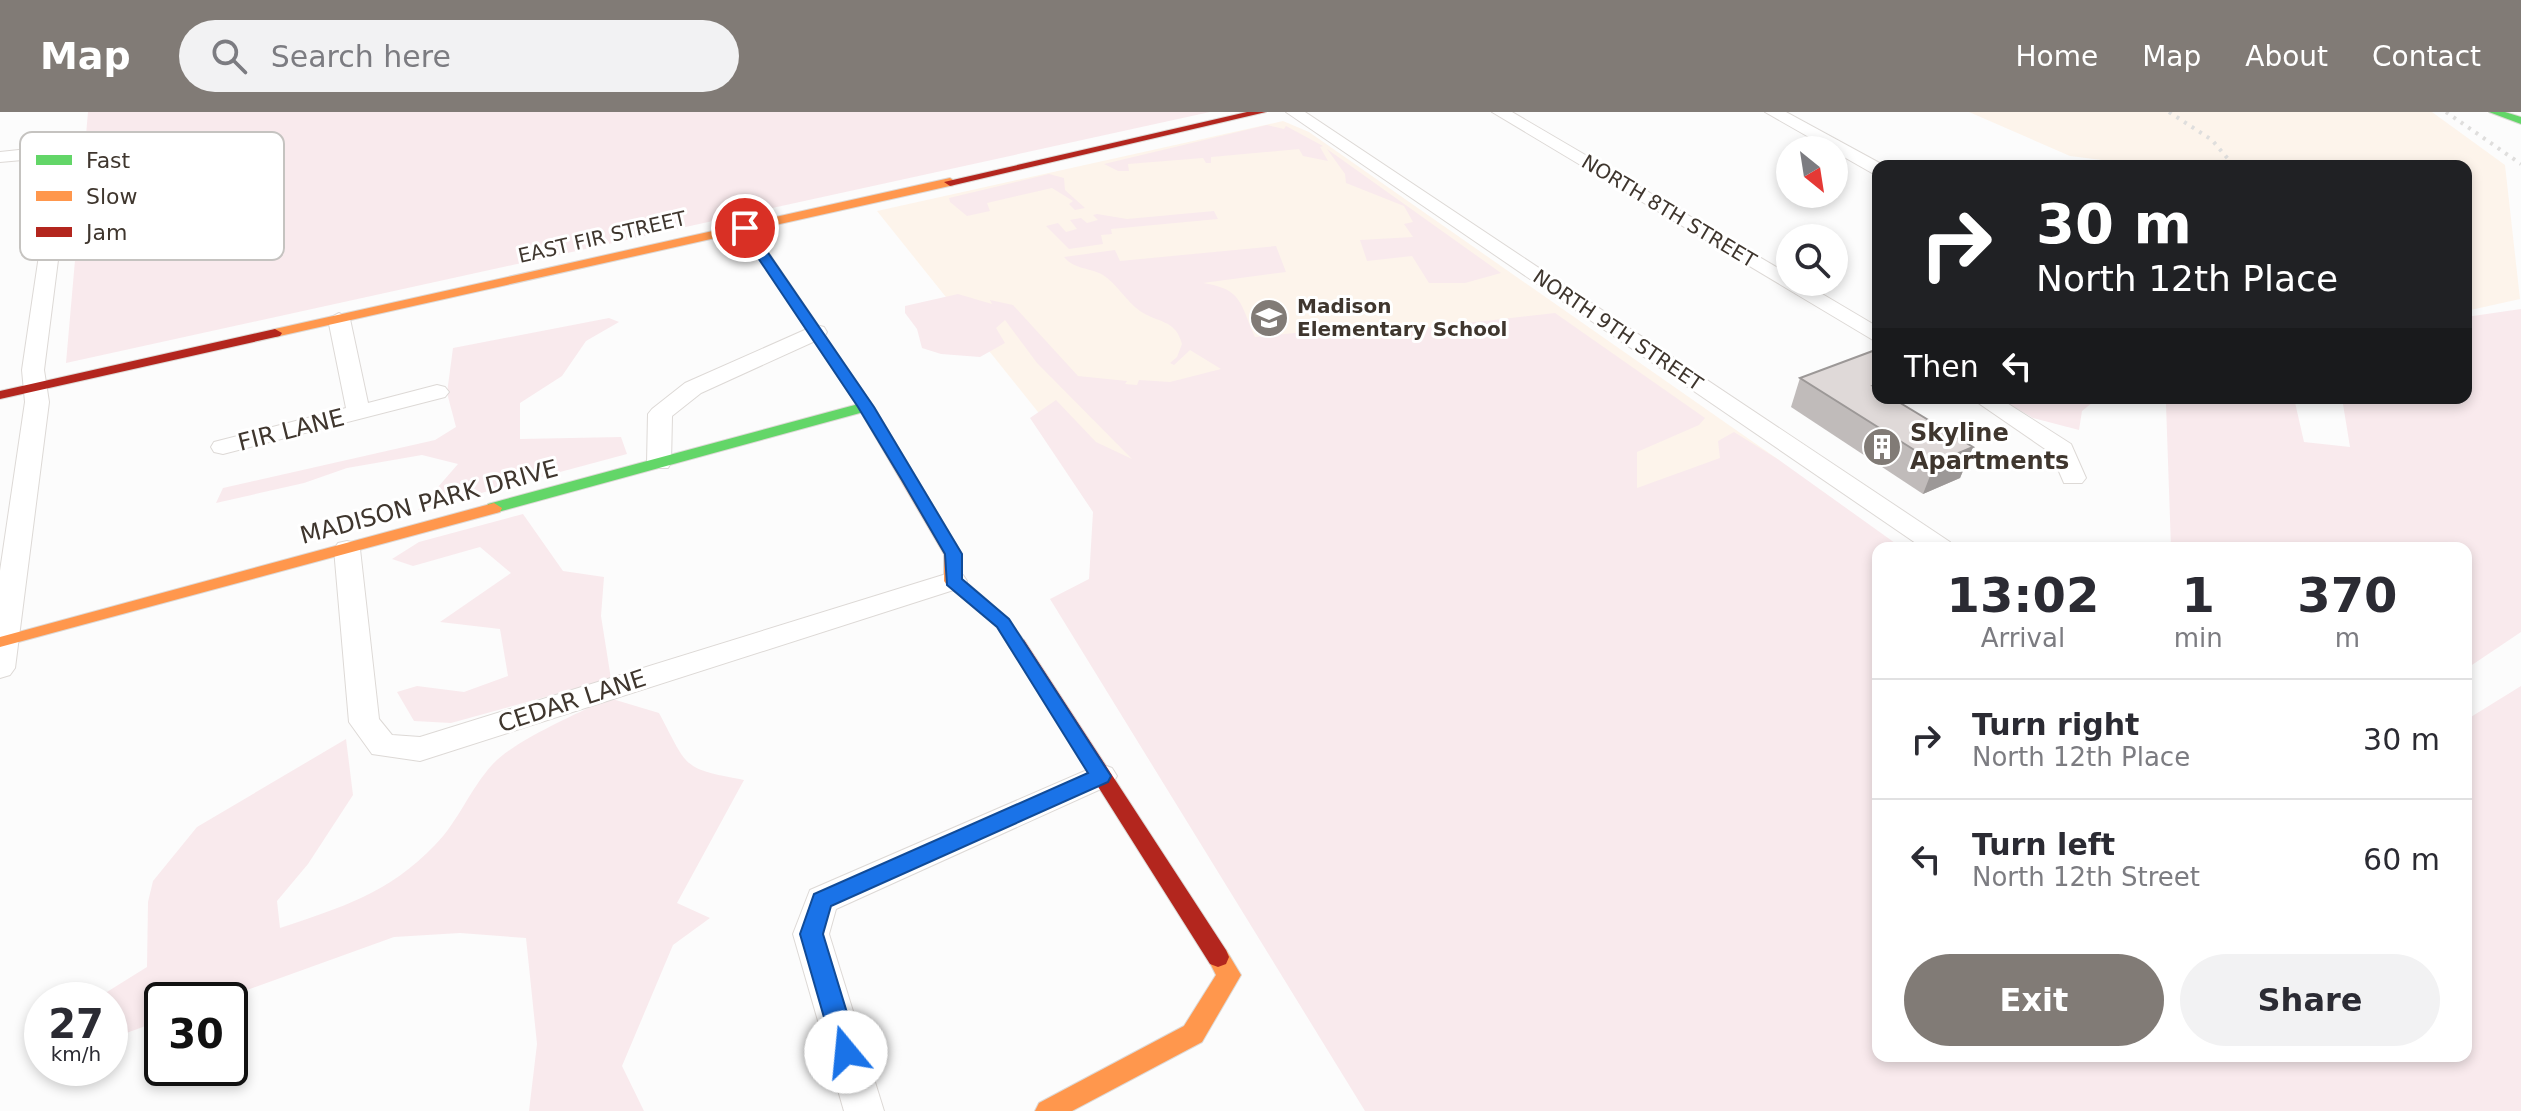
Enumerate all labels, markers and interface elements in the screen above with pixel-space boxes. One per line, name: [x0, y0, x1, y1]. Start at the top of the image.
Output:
search box: [179, 20, 739, 92]
text: Map: [40, 34, 131, 78]
icon: search: [207, 34, 251, 78]
text: Search here: [271, 39, 451, 74]
text: Home: [2015, 40, 2098, 73]
text: Map: [2142, 40, 2201, 73]
text: About: [2245, 40, 2328, 73]
text: Contact: [2372, 40, 2481, 73]
legend: [20, 132, 284, 260]
north arrow: [1776, 136, 1848, 208]
map controls: [1776, 136, 1848, 296]
text: Fast: [86, 148, 131, 173]
street label: NORTH 8TH STREET: [1577, 149, 1761, 273]
text: Slow: [86, 184, 138, 209]
text: 30 m: [2036, 191, 2192, 256]
icon: right: [1904, 192, 2008, 296]
pin: [711, 194, 779, 262]
street label: EAST FIR STREET: [516, 206, 689, 268]
icon: arrive: [723, 206, 767, 250]
text: Jam: [84, 220, 127, 245]
button: search: [1776, 224, 1848, 296]
text: North 12th Place: [2036, 258, 2338, 299]
street label: NORTH 9TH STREET: [1529, 264, 1708, 396]
place label: Madison Elementary School: [1297, 294, 1507, 341]
school or university icon: Madison Elementary School: [1248, 297, 1290, 339]
icon: left: [1995, 344, 2039, 388]
text: Then: [1904, 349, 1979, 384]
street label: FIR LANE: [235, 403, 347, 457]
place label: Skyline Apartments: [1910, 419, 2069, 475]
building icon: Skyline Apartments: [1861, 426, 1903, 468]
street label: MADISON PARK DRIVE: [297, 454, 561, 550]
text: 13:02: [1946, 567, 2099, 623]
text: 1: [2182, 567, 2215, 623]
text: 370: [2297, 567, 2397, 623]
text: Arrival: [1981, 623, 2065, 653]
text: min: [2174, 623, 2223, 653]
text: m: [2335, 623, 2360, 653]
street label: CEDAR LANE: [494, 664, 650, 738]
text: Turn right: [1972, 707, 2139, 742]
icon: right: [1904, 717, 1948, 761]
text: 30 m: [2363, 722, 2440, 757]
text: North 12th Place: [1972, 742, 2190, 772]
text: Turn left: [1972, 827, 2115, 862]
icon: left: [1904, 837, 1948, 881]
text: 60 m: [2363, 842, 2440, 877]
text: North 12th Street: [1972, 862, 2200, 892]
button: Exit: [1904, 954, 2164, 1046]
button: Share: [2180, 954, 2440, 1046]
speed limit sign: 30: [144, 982, 248, 1086]
text: 27: [48, 1001, 104, 1047]
position arrow: [804, 1010, 888, 1094]
text: km/h: [51, 1042, 101, 1066]

